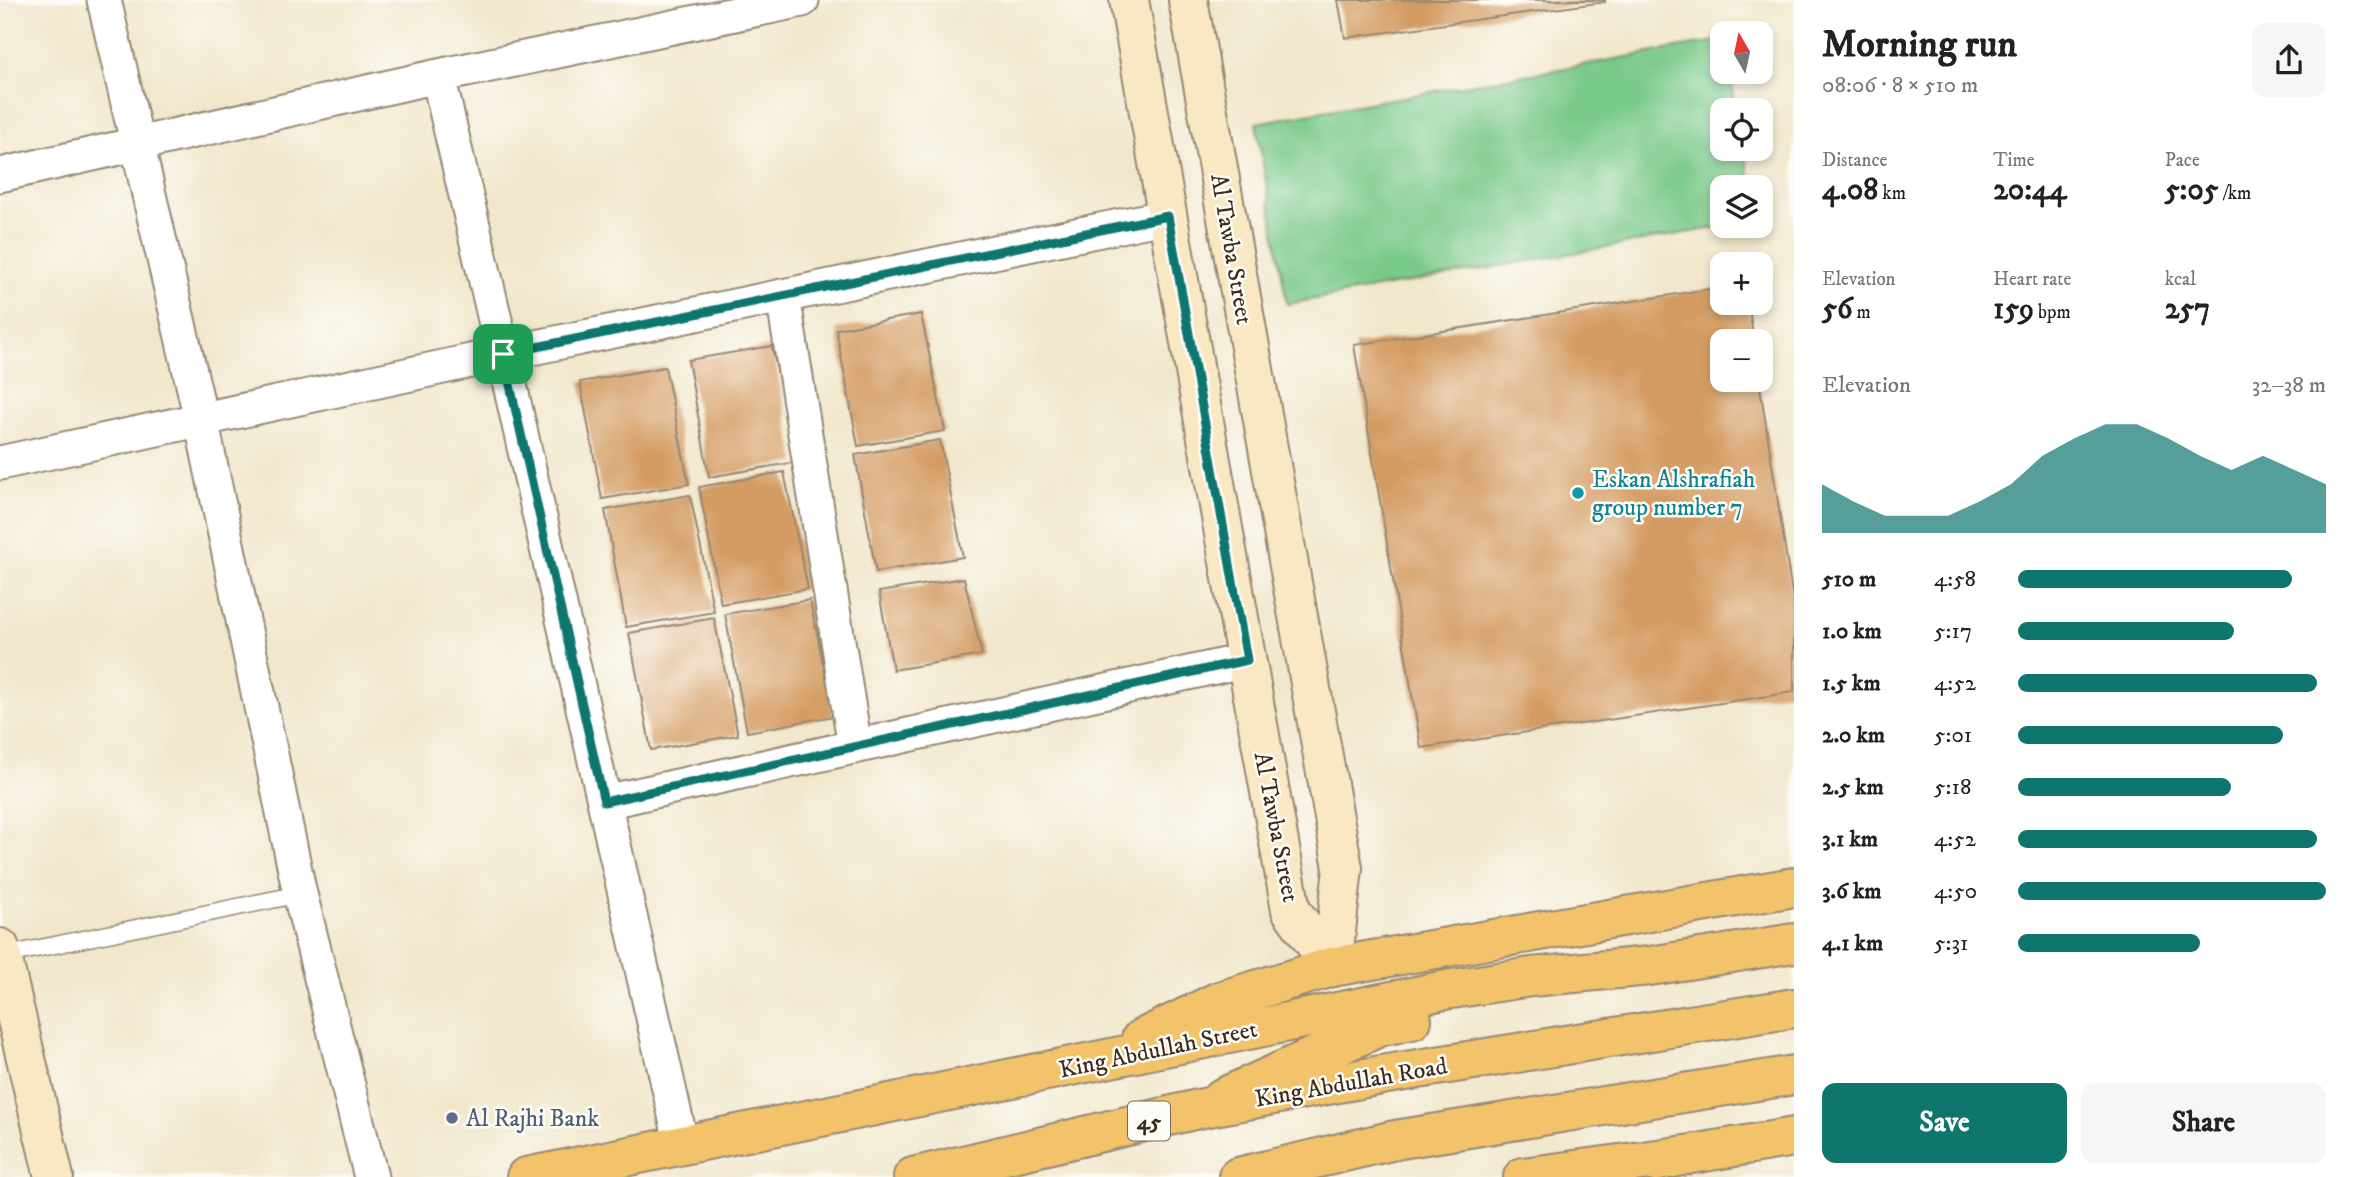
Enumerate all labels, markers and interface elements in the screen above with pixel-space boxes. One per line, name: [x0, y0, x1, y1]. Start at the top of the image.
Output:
north arrow: [1710, 21, 1773, 84]
map controls: [1710, 21, 1773, 392]
text: Morning run: [1822, 21, 2017, 69]
button: share: [2252, 23, 2326, 97]
text: 08:06 · 8 × 510 m: [1822, 71, 1978, 100]
button: locate: [1710, 98, 1773, 161]
text: Distance: [1822, 149, 1887, 172]
text: Time: [1993, 149, 2035, 172]
text: Pace: [2165, 149, 2200, 172]
street label: Al Tawba Street: [1203, 172, 1259, 327]
text: 4.08: [1822, 172, 1878, 209]
text: 20:44: [1993, 172, 2067, 209]
text: 5:05: [2165, 172, 2218, 209]
button: layers: [1710, 175, 1773, 238]
text: km: [1878, 182, 1906, 205]
text: /km: [2218, 182, 2251, 205]
button: +: [1710, 252, 1773, 315]
text: Elevation: [1822, 268, 1896, 291]
text: Heart rate: [1993, 268, 2071, 291]
text: kcal: [2165, 268, 2196, 291]
text: 56: [1822, 291, 1853, 328]
text: 159: [1993, 291, 2034, 328]
text: 257: [2165, 291, 2210, 328]
text: m: [1853, 301, 1871, 324]
text: bpm: [2034, 301, 2071, 324]
pin: [473, 324, 533, 384]
button: −: [1710, 329, 1773, 392]
icon: arrive: [484, 335, 522, 373]
text: Elevation: [1822, 371, 1911, 400]
text: 32–38 m: [2252, 371, 2326, 400]
place label: Eskan Alshrafiah group number 7: [1592, 465, 1756, 523]
marker: Eskan Alshrafiah group number 7: [1570, 485, 1586, 501]
text: 510 m: [1822, 565, 1876, 594]
text: 4:58: [1934, 565, 1976, 594]
text: 1.0 km: [1822, 617, 1882, 646]
text: 5:17: [1934, 617, 1972, 646]
text: 1.5 km: [1822, 669, 1881, 698]
text: 4:52: [1934, 669, 1976, 698]
text: 2.0 km: [1822, 721, 1885, 750]
text: 5:01: [1934, 721, 1972, 750]
street label: Al Tawba Street: [1247, 750, 1305, 905]
text: 2.5 km: [1822, 773, 1884, 802]
text: 5:18: [1934, 773, 1971, 802]
text: 3.1 km: [1822, 825, 1878, 854]
text: 4:52: [1934, 825, 1976, 854]
text: 3.6 km: [1822, 877, 1882, 906]
text: 4:50: [1934, 877, 1977, 906]
text: 4.1 km: [1822, 929, 1883, 958]
text: 5:31: [1934, 929, 1968, 958]
street label: King Abdullah Street: [1056, 1014, 1260, 1086]
street label: King Abdullah Road: [1253, 1051, 1450, 1115]
button: Save: [1822, 1083, 2067, 1163]
button: Share: [2081, 1083, 2326, 1163]
road number: 45: [1128, 1102, 1170, 1140]
place label: Al Rajhi Bank: [466, 1104, 599, 1134]
marker: Al Rajhi Bank: [444, 1110, 460, 1126]

